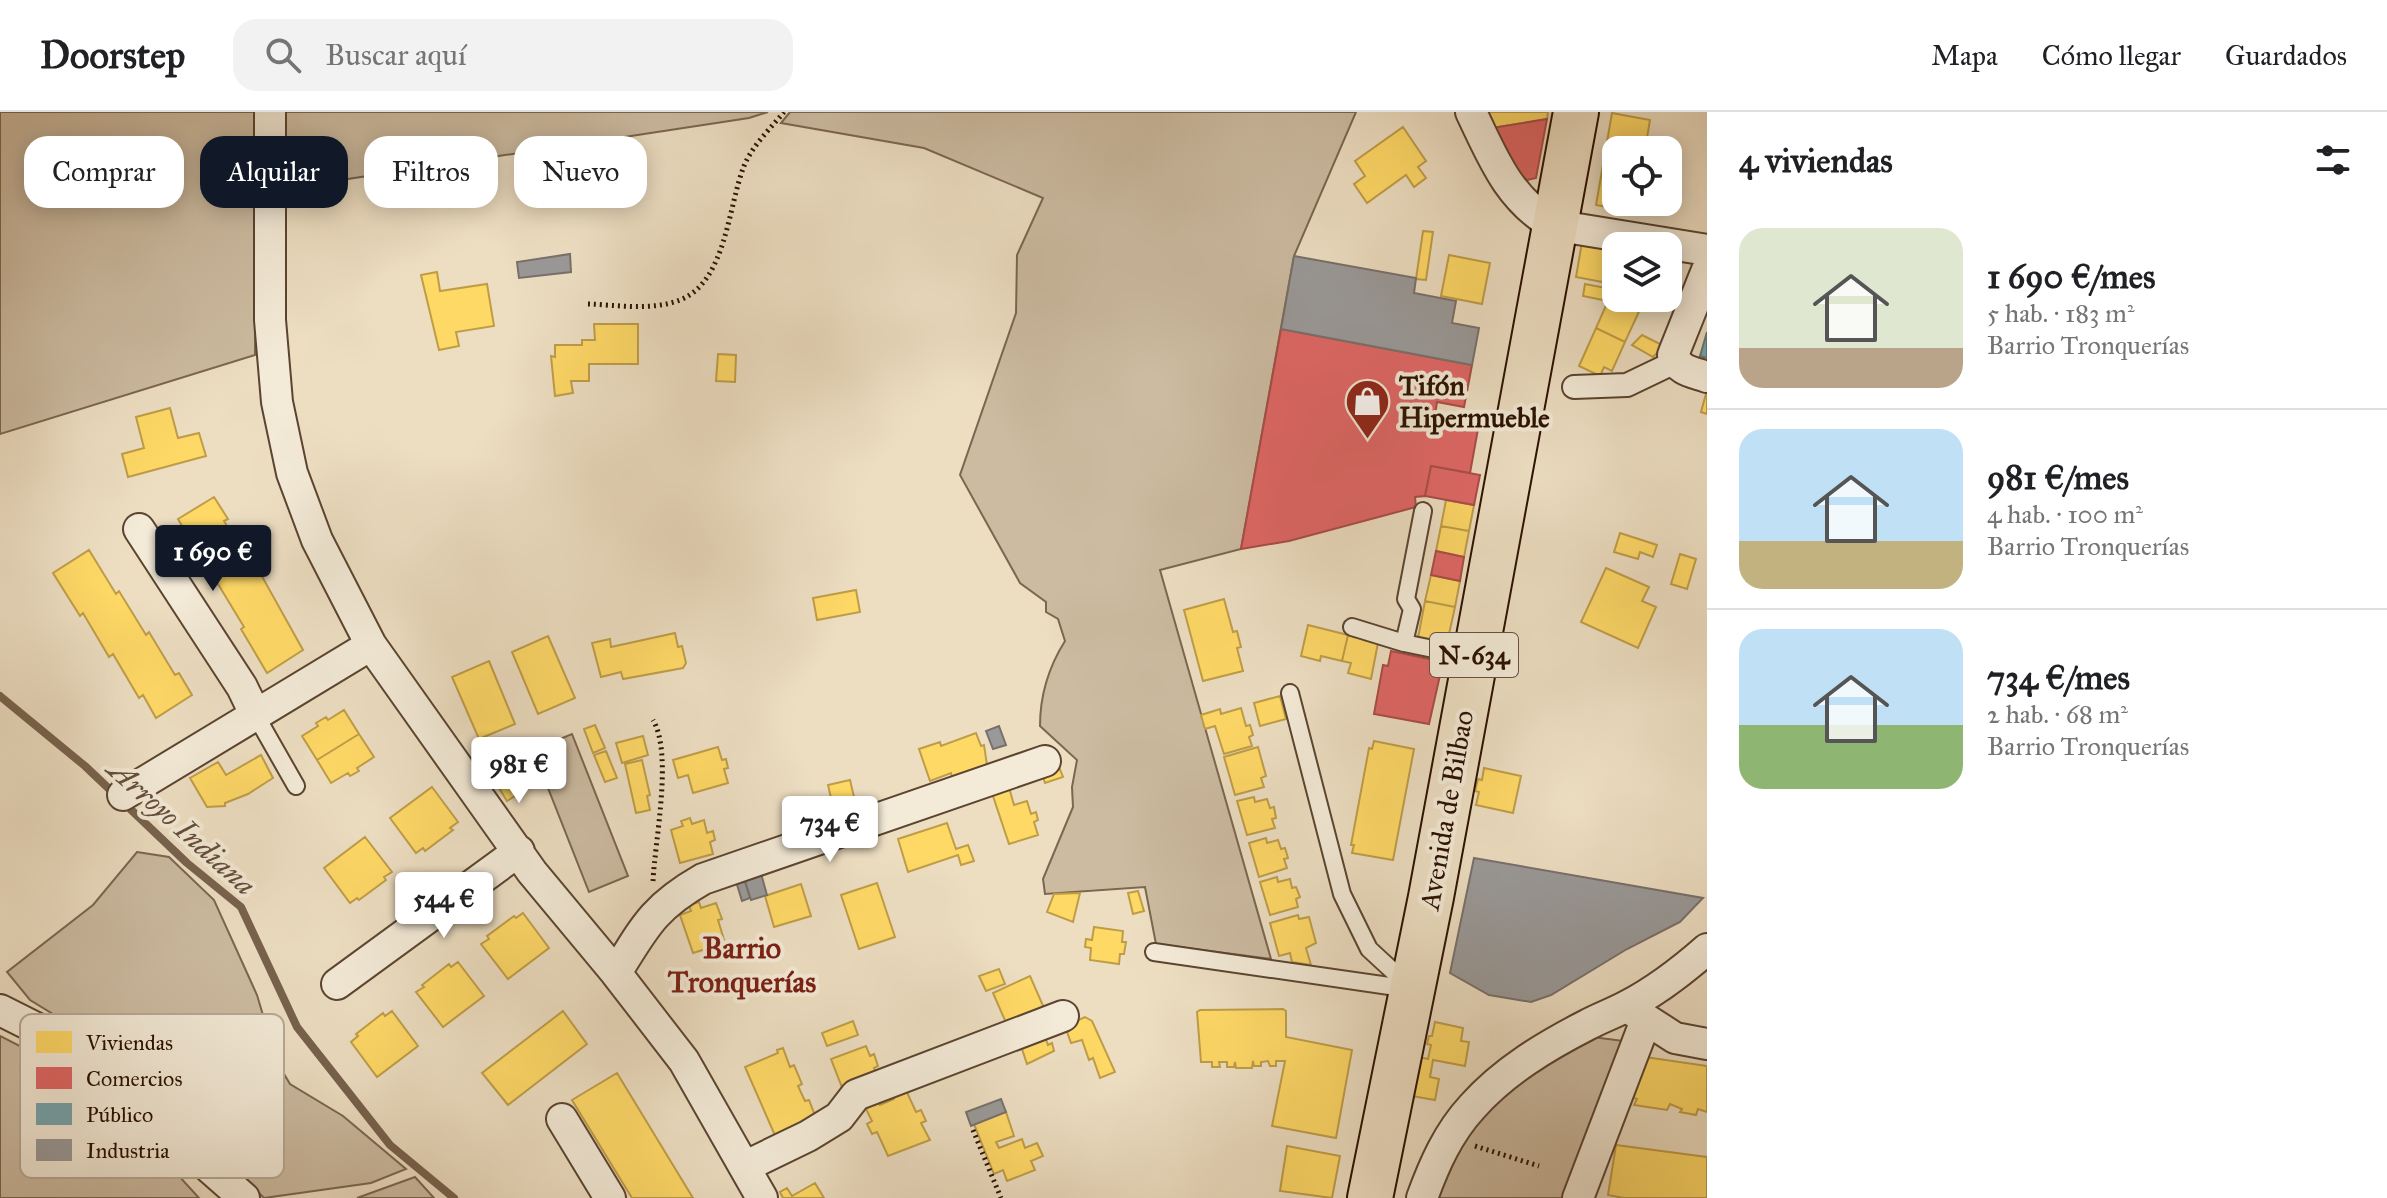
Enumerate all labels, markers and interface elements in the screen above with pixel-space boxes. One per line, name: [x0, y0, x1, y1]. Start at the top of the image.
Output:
search box: [233, 19, 793, 91]
text: Doorstep: [40, 32, 185, 78]
icon: search: [261, 33, 305, 77]
text: Buscar aquí: [325, 37, 466, 73]
text: Mapa: [1931, 38, 1998, 73]
text: Cómo llegar: [2042, 38, 2181, 73]
text: Guardados: [2225, 38, 2347, 73]
chip: Comprar: [24, 136, 184, 208]
chip: Alquilar: [200, 136, 348, 208]
chip: Filtros: [364, 136, 498, 208]
chip: Nuevo: [514, 136, 647, 208]
map controls: [1602, 136, 1682, 312]
button: locate: [1602, 136, 1682, 216]
icon: filters: [2311, 138, 2355, 182]
text: 4 viviendas: [1739, 140, 1893, 181]
button: layers: [1602, 232, 1682, 312]
text: 1 690 €/mes: [1987, 256, 2155, 297]
icon: home: [1803, 260, 1899, 356]
text: 5 hab. · 183 m²: [1987, 297, 2135, 329]
text: Barrio Tronquerías: [1987, 329, 2189, 361]
place label: Tifón Hipermueble: [1399, 368, 1550, 435]
shop icon: Tifón Hipermueble: [1344, 377, 1392, 440]
text: 981 €/mes: [1987, 457, 2129, 498]
icon: home: [1803, 461, 1899, 557]
text: 4 hab. · 100 m²: [1987, 498, 2143, 530]
pin: 1 690 €: [139, 525, 287, 593]
text: Barrio Tronquerías: [1987, 530, 2189, 562]
text: 1 690 €: [173, 535, 253, 567]
road number: N-634: [1430, 633, 1518, 677]
text: 734 €/mes: [1987, 657, 2130, 698]
icon: home: [1803, 661, 1899, 757]
text: 2 hab. · 68 m²: [1987, 698, 2128, 730]
street label: Avenida de Bilbao: [1412, 707, 1481, 914]
text: Barrio Tronquerías: [1987, 730, 2189, 762]
pin: 981 €: [463, 737, 575, 805]
text: 981 €: [489, 747, 549, 779]
water label: Arroyo Indiana: [98, 749, 263, 903]
pin: 734 €: [774, 796, 886, 864]
text: 734 €: [800, 806, 860, 838]
pin: 544 €: [388, 872, 500, 940]
text: 544 €: [413, 882, 475, 914]
district label: Barrio Tronquerías: [668, 930, 816, 1000]
legend: [20, 1014, 284, 1178]
text: Viviendas: [85, 1029, 173, 1056]
text: Comercios: [86, 1065, 182, 1092]
text: Público: [86, 1101, 153, 1128]
text: Industria: [86, 1137, 170, 1164]

